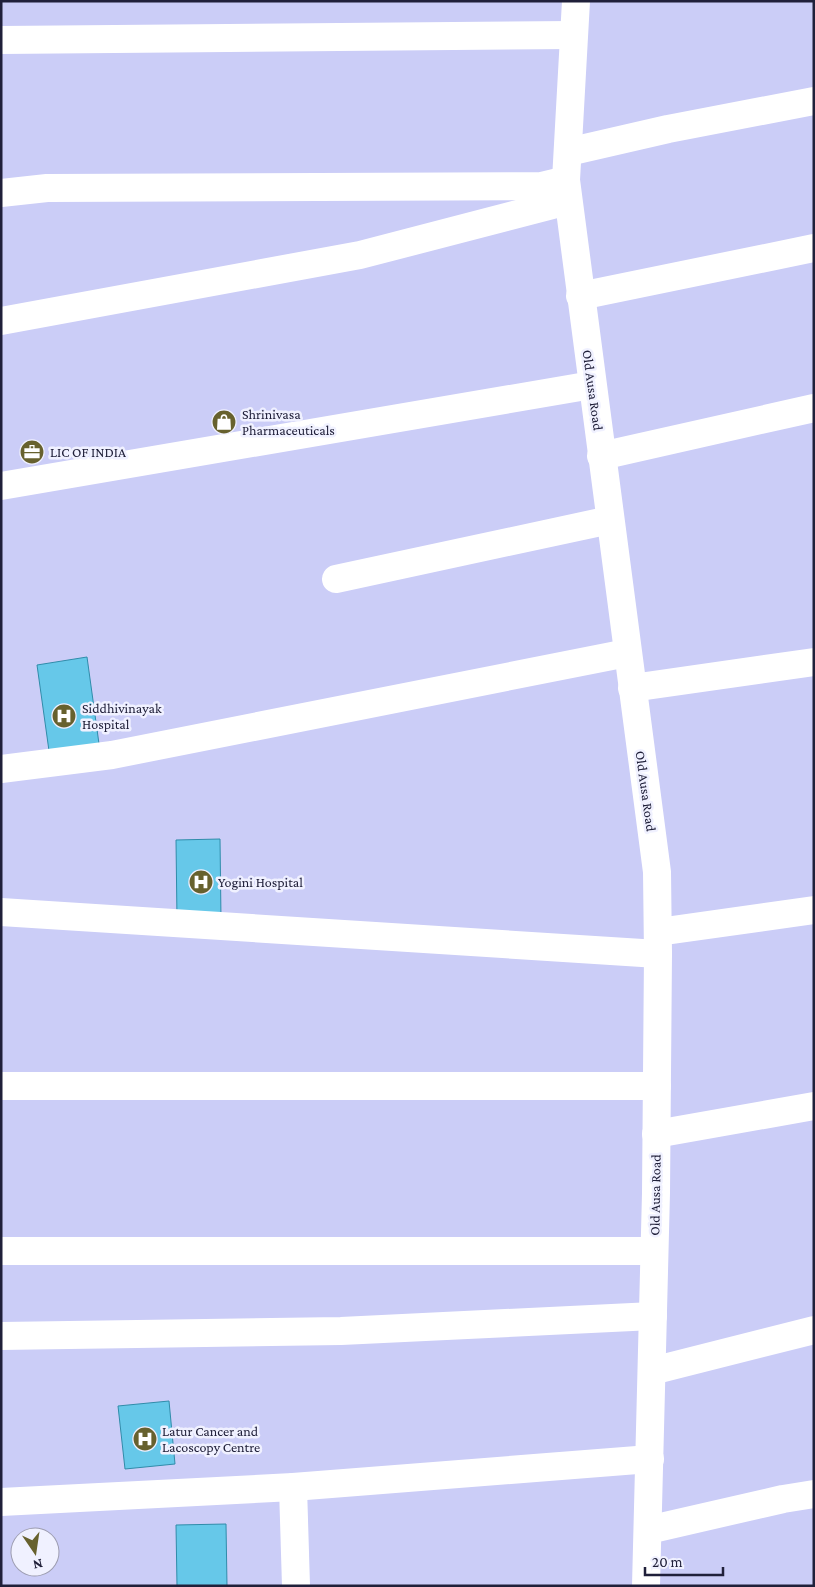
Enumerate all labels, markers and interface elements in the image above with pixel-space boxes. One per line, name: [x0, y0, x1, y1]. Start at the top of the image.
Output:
street label: Old Ausa Road: [579, 349, 607, 432]
place label: Shrinivasa Pharmaceuticals: [242, 406, 335, 438]
shop icon: Shrinivasa Pharmaceuticals: [211, 409, 237, 435]
office icon: LIC OF INDIA: [19, 439, 45, 465]
place label: LIC OF INDIA: [50, 444, 126, 460]
place label: Siddhivinayak Hospital: [82, 700, 162, 732]
hospital icon: Siddhivinayak Hospital: [51, 703, 77, 729]
street label: Old Ausa Road: [632, 750, 660, 833]
hospital icon: Yogini Hospital: [188, 869, 214, 895]
place label: Yogini Hospital: [218, 874, 303, 890]
street label: Old Ausa Road: [646, 1154, 664, 1236]
place label: Latur Cancer and Lacoscopy Centre: [162, 1423, 260, 1455]
hospital icon: Latur Cancer and Lacoscopy Centre: [132, 1426, 158, 1452]
north arrow: [10, 1527, 60, 1577]
scale bar: [645, 1544, 722, 1576]
text: 20 m: [652, 1554, 683, 1570]
text: N: [31, 1556, 44, 1574]

